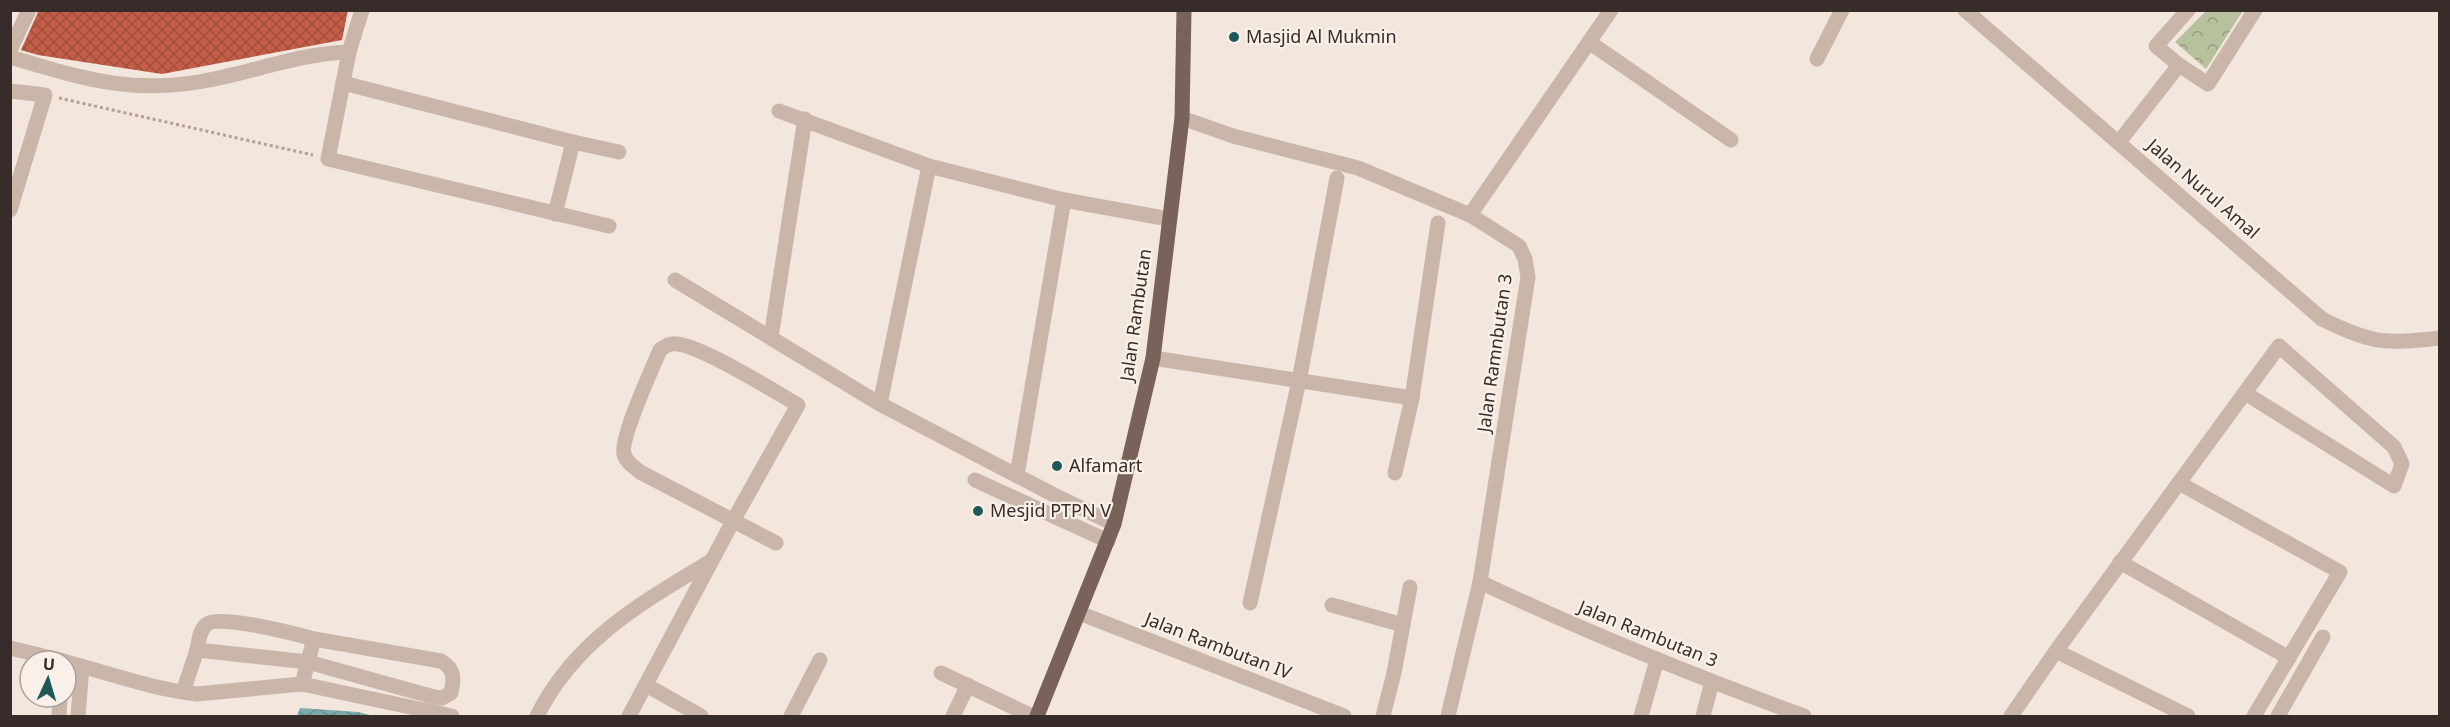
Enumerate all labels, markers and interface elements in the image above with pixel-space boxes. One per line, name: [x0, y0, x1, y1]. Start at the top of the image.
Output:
place label: Masjid Al Mukmin: [1246, 24, 1397, 48]
marker: Masjid Al Mukmin: [1227, 30, 1241, 44]
street label: Jalan Nurul Amal: [2141, 132, 2265, 244]
street label: Jalan Rambutan: [1114, 247, 1156, 385]
street label: Jalan Ramnbutan 3: [1471, 272, 1517, 436]
place label: Alfamart: [1069, 453, 1143, 477]
marker: Alfamart: [1050, 459, 1064, 473]
place label: Mesjid PTPN V: [990, 498, 1111, 522]
marker: Mesjid PTPN V: [971, 504, 985, 518]
street label: Jalan Rambutan 3: [1573, 593, 1722, 672]
street label: Jalan Rambutan IV: [1140, 605, 1295, 684]
north arrow: [18, 649, 78, 709]
text: U: [42, 653, 56, 675]

